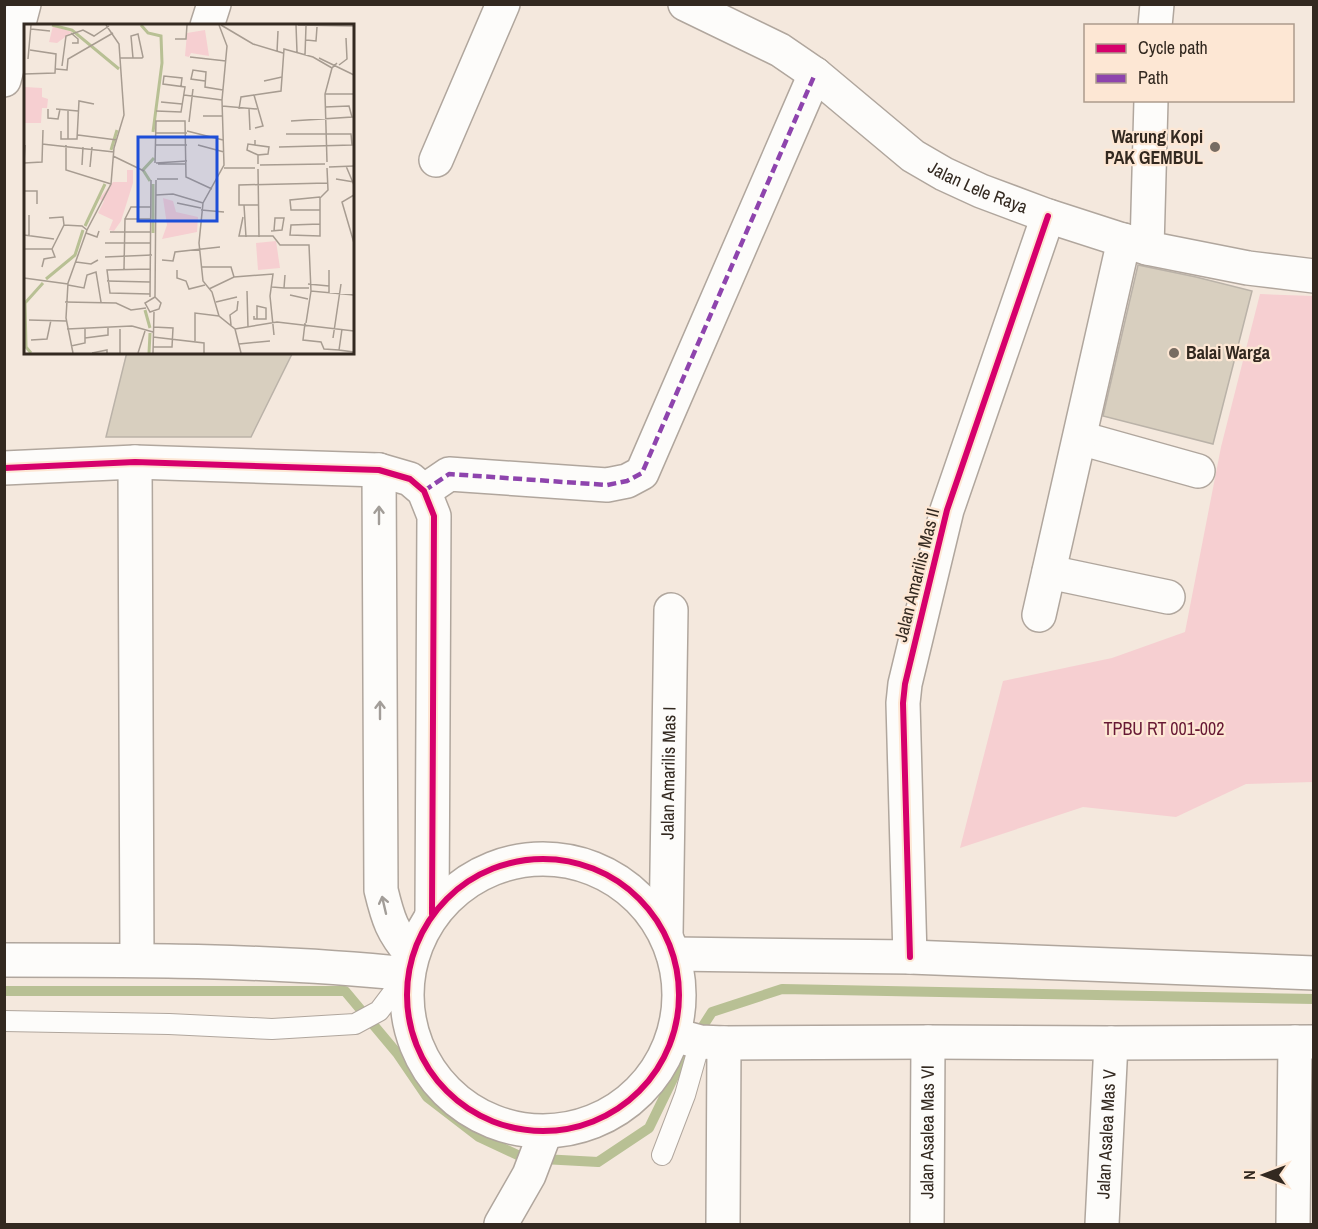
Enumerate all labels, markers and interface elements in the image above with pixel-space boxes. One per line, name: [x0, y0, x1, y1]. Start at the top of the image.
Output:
inset map: [24, 24, 354, 354]
legend: [1084, 24, 1294, 102]
text: Cycle path: [1138, 35, 1208, 60]
text: Path: [1138, 65, 1168, 90]
place label: Warung Kopi PAK GEMBUL: [1105, 124, 1203, 170]
marker: Warung Kopi PAK GEMBUL: [1208, 140, 1222, 154]
street label: Jalan Lele Raya: [924, 154, 1031, 219]
place label: Balai Warga: [1186, 340, 1271, 365]
marker: Balai Warga: [1167, 346, 1181, 360]
street label: Jalan Amarilis Mas II: [888, 505, 945, 644]
one-way arrow: [373, 506, 385, 526]
one-way arrow: [374, 701, 386, 721]
street label: Jalan Amarilis Mas I: [654, 706, 682, 840]
park label: TPBU RT 001-002: [1104, 716, 1224, 741]
one-way arrow: [378, 895, 390, 914]
street label: Jalan Asalea Mas VI: [914, 1065, 940, 1199]
street label: Jalan Asalea Mas V: [1090, 1069, 1122, 1200]
north arrow: [1234, 1145, 1294, 1205]
text: N: [1238, 1170, 1260, 1180]

